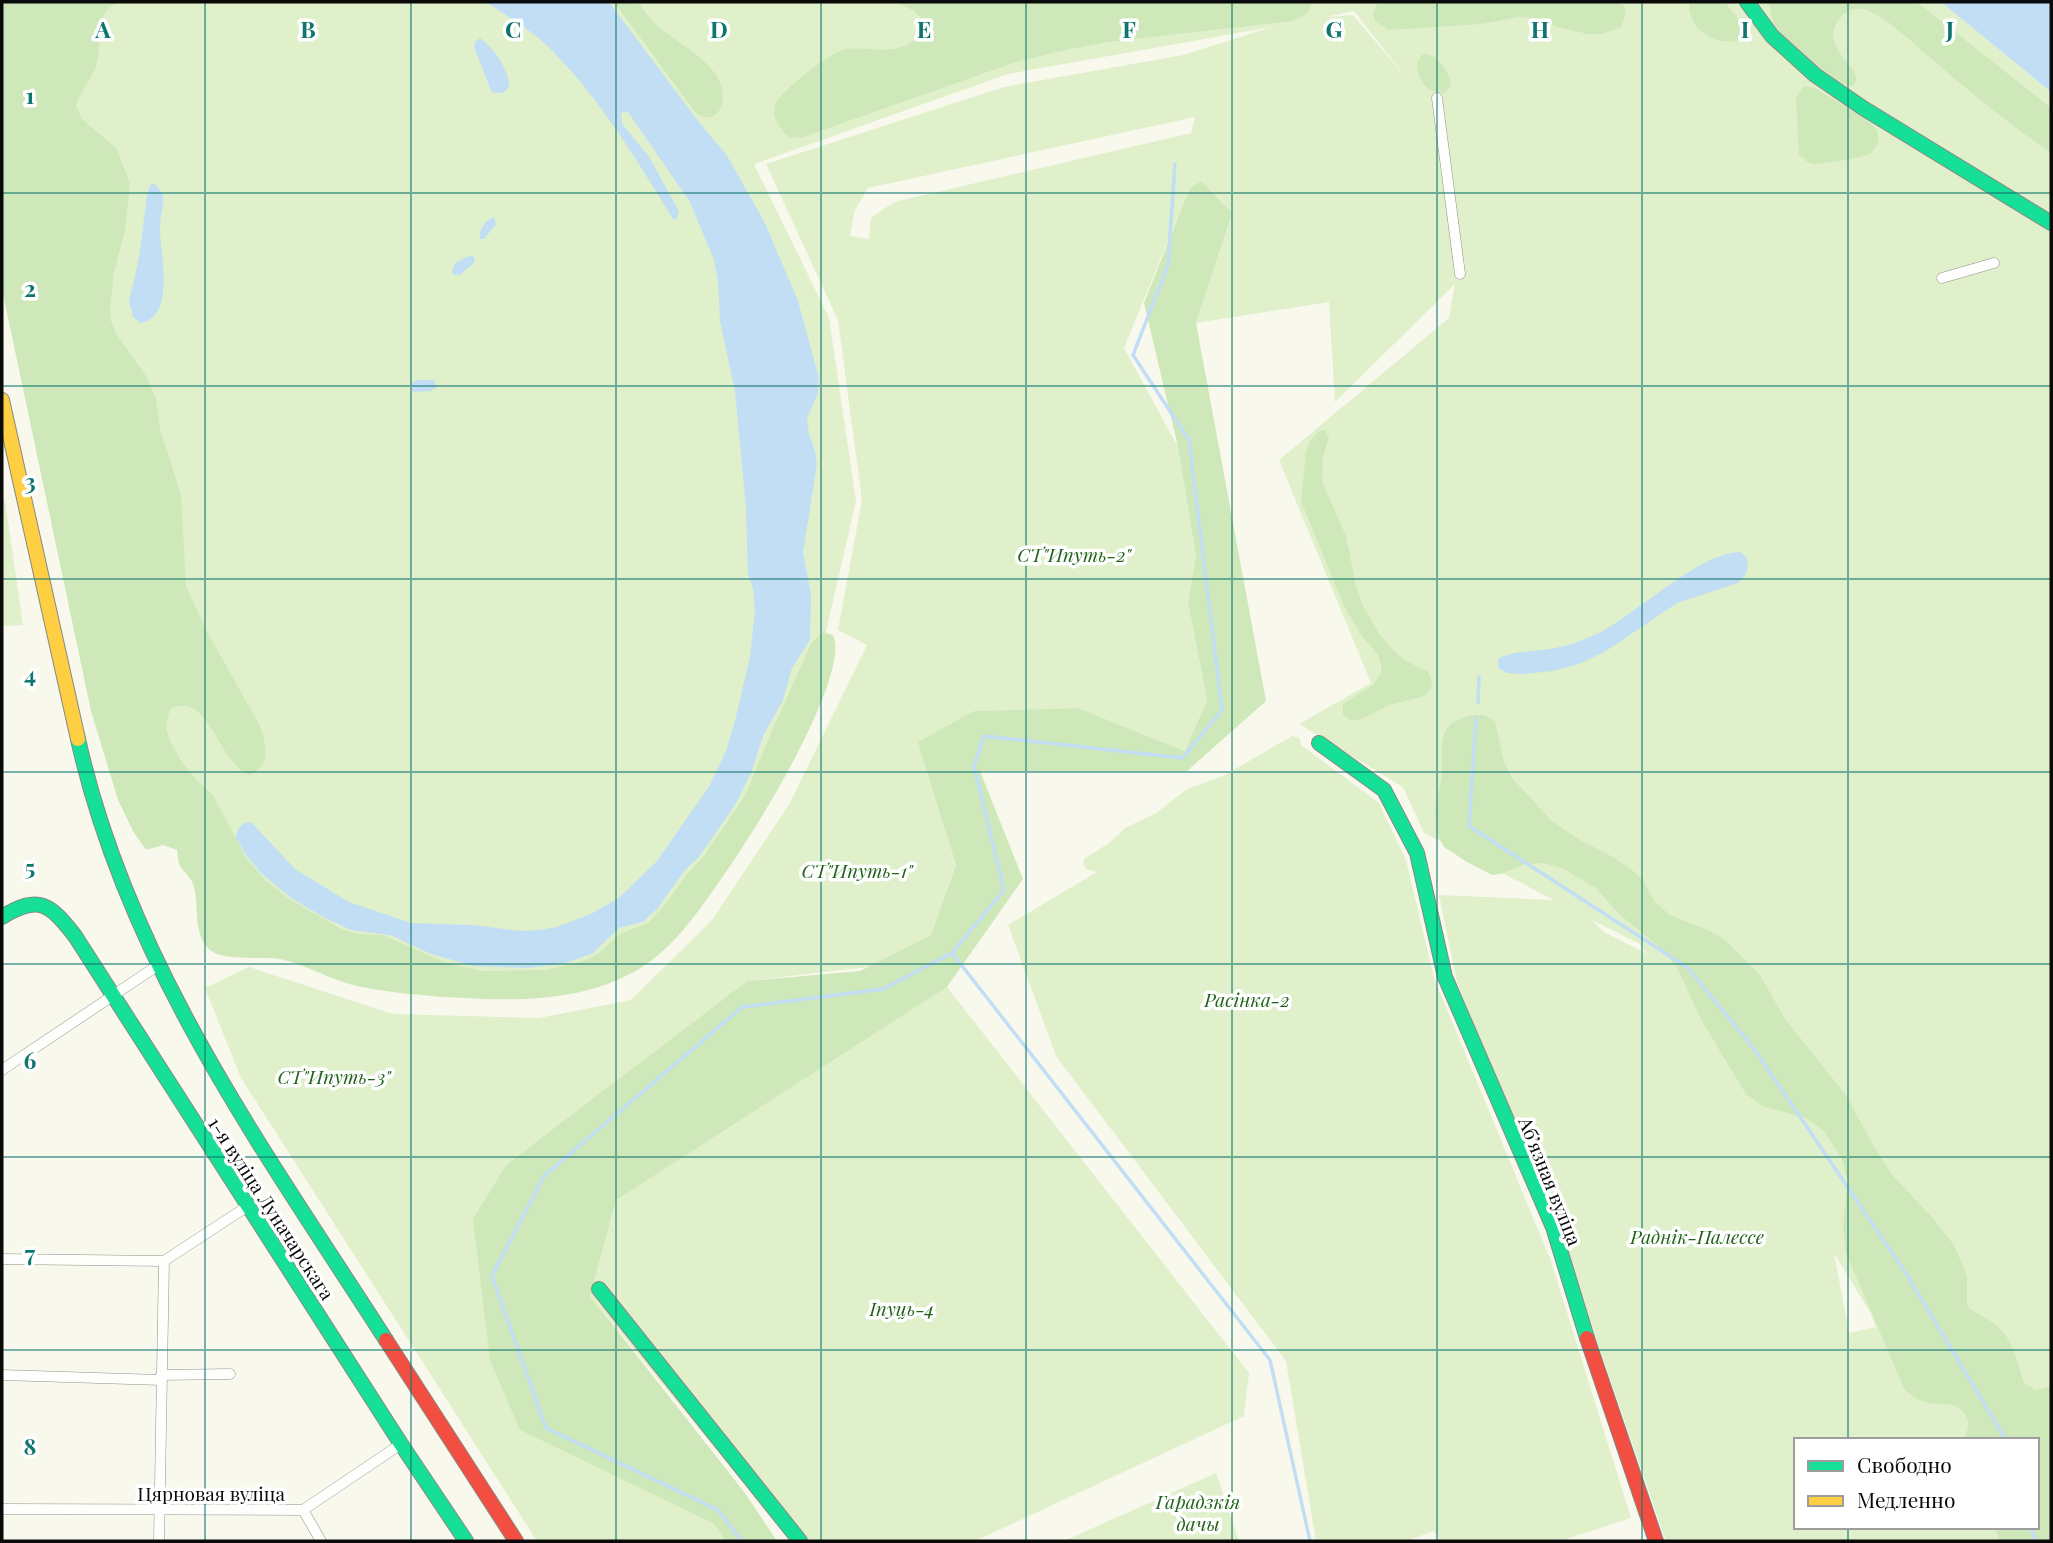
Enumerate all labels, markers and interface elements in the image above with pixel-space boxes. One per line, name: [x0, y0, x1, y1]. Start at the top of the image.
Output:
text: A: [94, 13, 111, 44]
text: B: [300, 13, 316, 44]
text: C: [505, 13, 521, 44]
text: D: [710, 13, 728, 44]
text: E: [917, 13, 931, 44]
text: F: [1122, 13, 1136, 44]
text: G: [1326, 13, 1343, 44]
text: H: [1531, 13, 1549, 44]
text: I: [1741, 13, 1749, 44]
text: J: [1945, 13, 1954, 44]
text: 1: [26, 79, 35, 110]
text: 2: [24, 272, 36, 303]
text: 3: [24, 465, 36, 496]
park label: СТ"Ипуть-2": [1017, 541, 1132, 567]
text: 4: [24, 658, 36, 689]
text: 5: [25, 851, 35, 882]
park label: СТ"Ипуть-1": [801, 857, 914, 883]
park label: Расінка-2: [1203, 986, 1290, 1012]
text: 6: [24, 1044, 37, 1075]
park label: СТ"Ипуть-3": [277, 1063, 392, 1089]
street label: 1-я вуліца Луначарскага: [203, 1112, 341, 1305]
street label: Абʼязная вуліца: [1513, 1112, 1589, 1250]
park label: Раднік-Палессе: [1629, 1223, 1764, 1249]
text: 7: [25, 1237, 36, 1268]
park label: Іпуць-4: [869, 1295, 935, 1321]
text: 8: [24, 1430, 36, 1461]
legend: [1794, 1438, 2039, 1529]
text: Свободно: [1857, 1450, 1952, 1478]
street label: Цярновая вуліца: [137, 1480, 285, 1506]
text: Медленно: [1857, 1485, 1955, 1513]
park label: Гарадзкія дачы: [1155, 1488, 1240, 1536]

